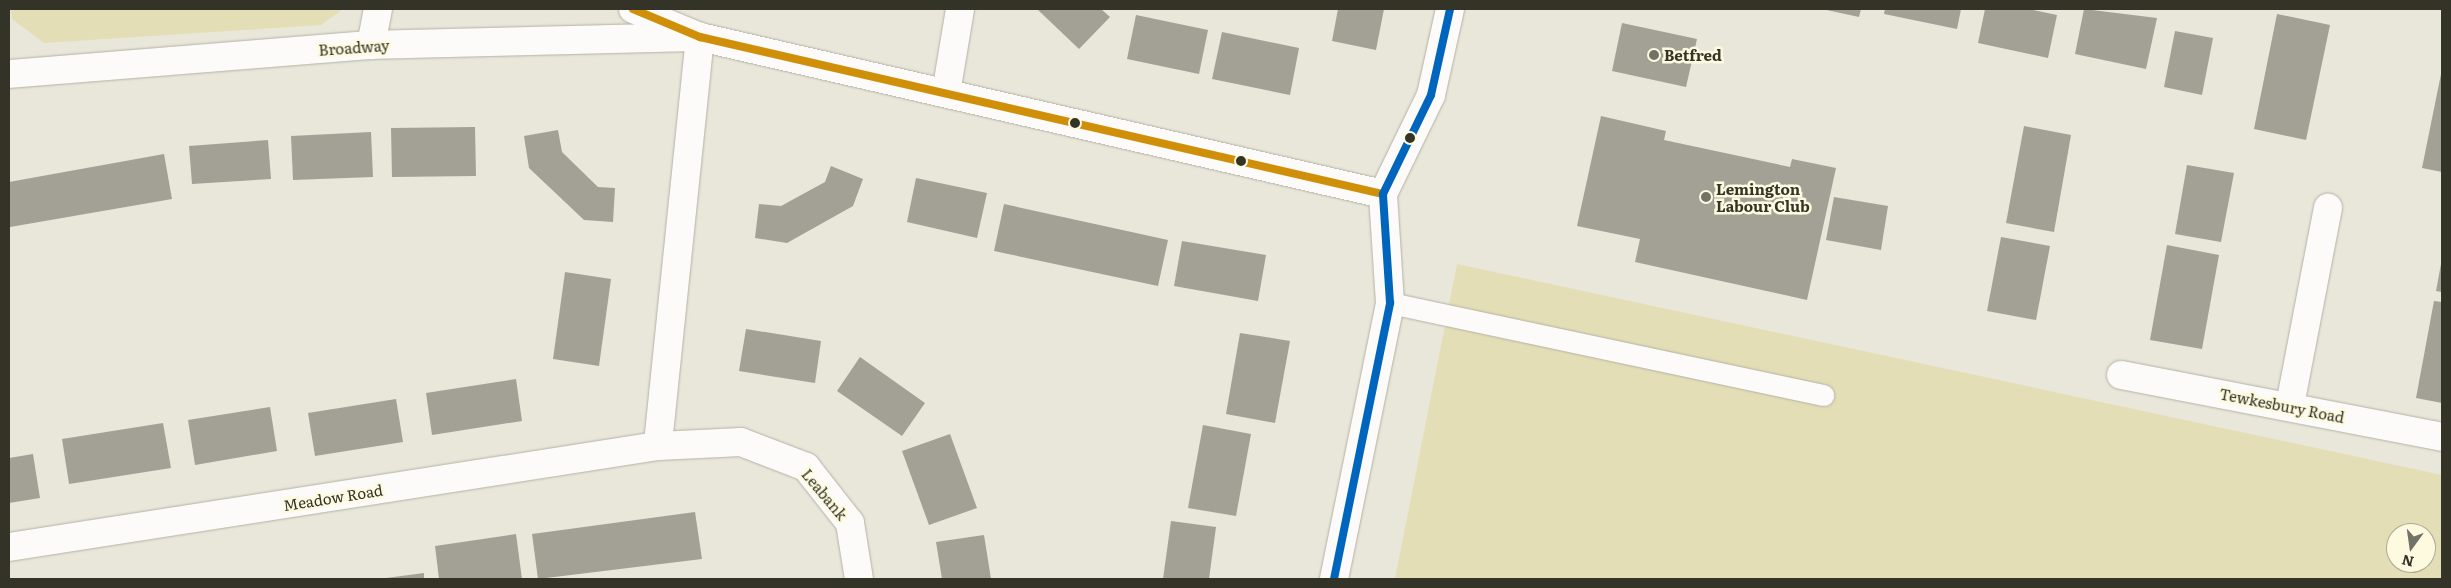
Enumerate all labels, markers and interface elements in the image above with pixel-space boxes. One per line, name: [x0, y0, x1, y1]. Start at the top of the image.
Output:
street label: Broadway: [318, 36, 390, 58]
place label: Betfred: [1664, 46, 1722, 64]
marker: Betfred: [1648, 49, 1660, 61]
unlabelled marker: [1070, 118, 1080, 128]
unlabelled marker: [1405, 133, 1415, 143]
unlabelled marker: [1236, 156, 1246, 166]
place label: Lemington Labour Club: [1716, 179, 1810, 214]
marker: Lemington Labour Club: [1700, 191, 1712, 203]
street label: Tewkesbury Road: [2218, 384, 2346, 426]
street label: Leabank: [798, 465, 852, 523]
street label: Meadow Road: [282, 480, 384, 514]
north arrow: [2386, 523, 2436, 573]
text: N: [2399, 550, 2416, 573]

